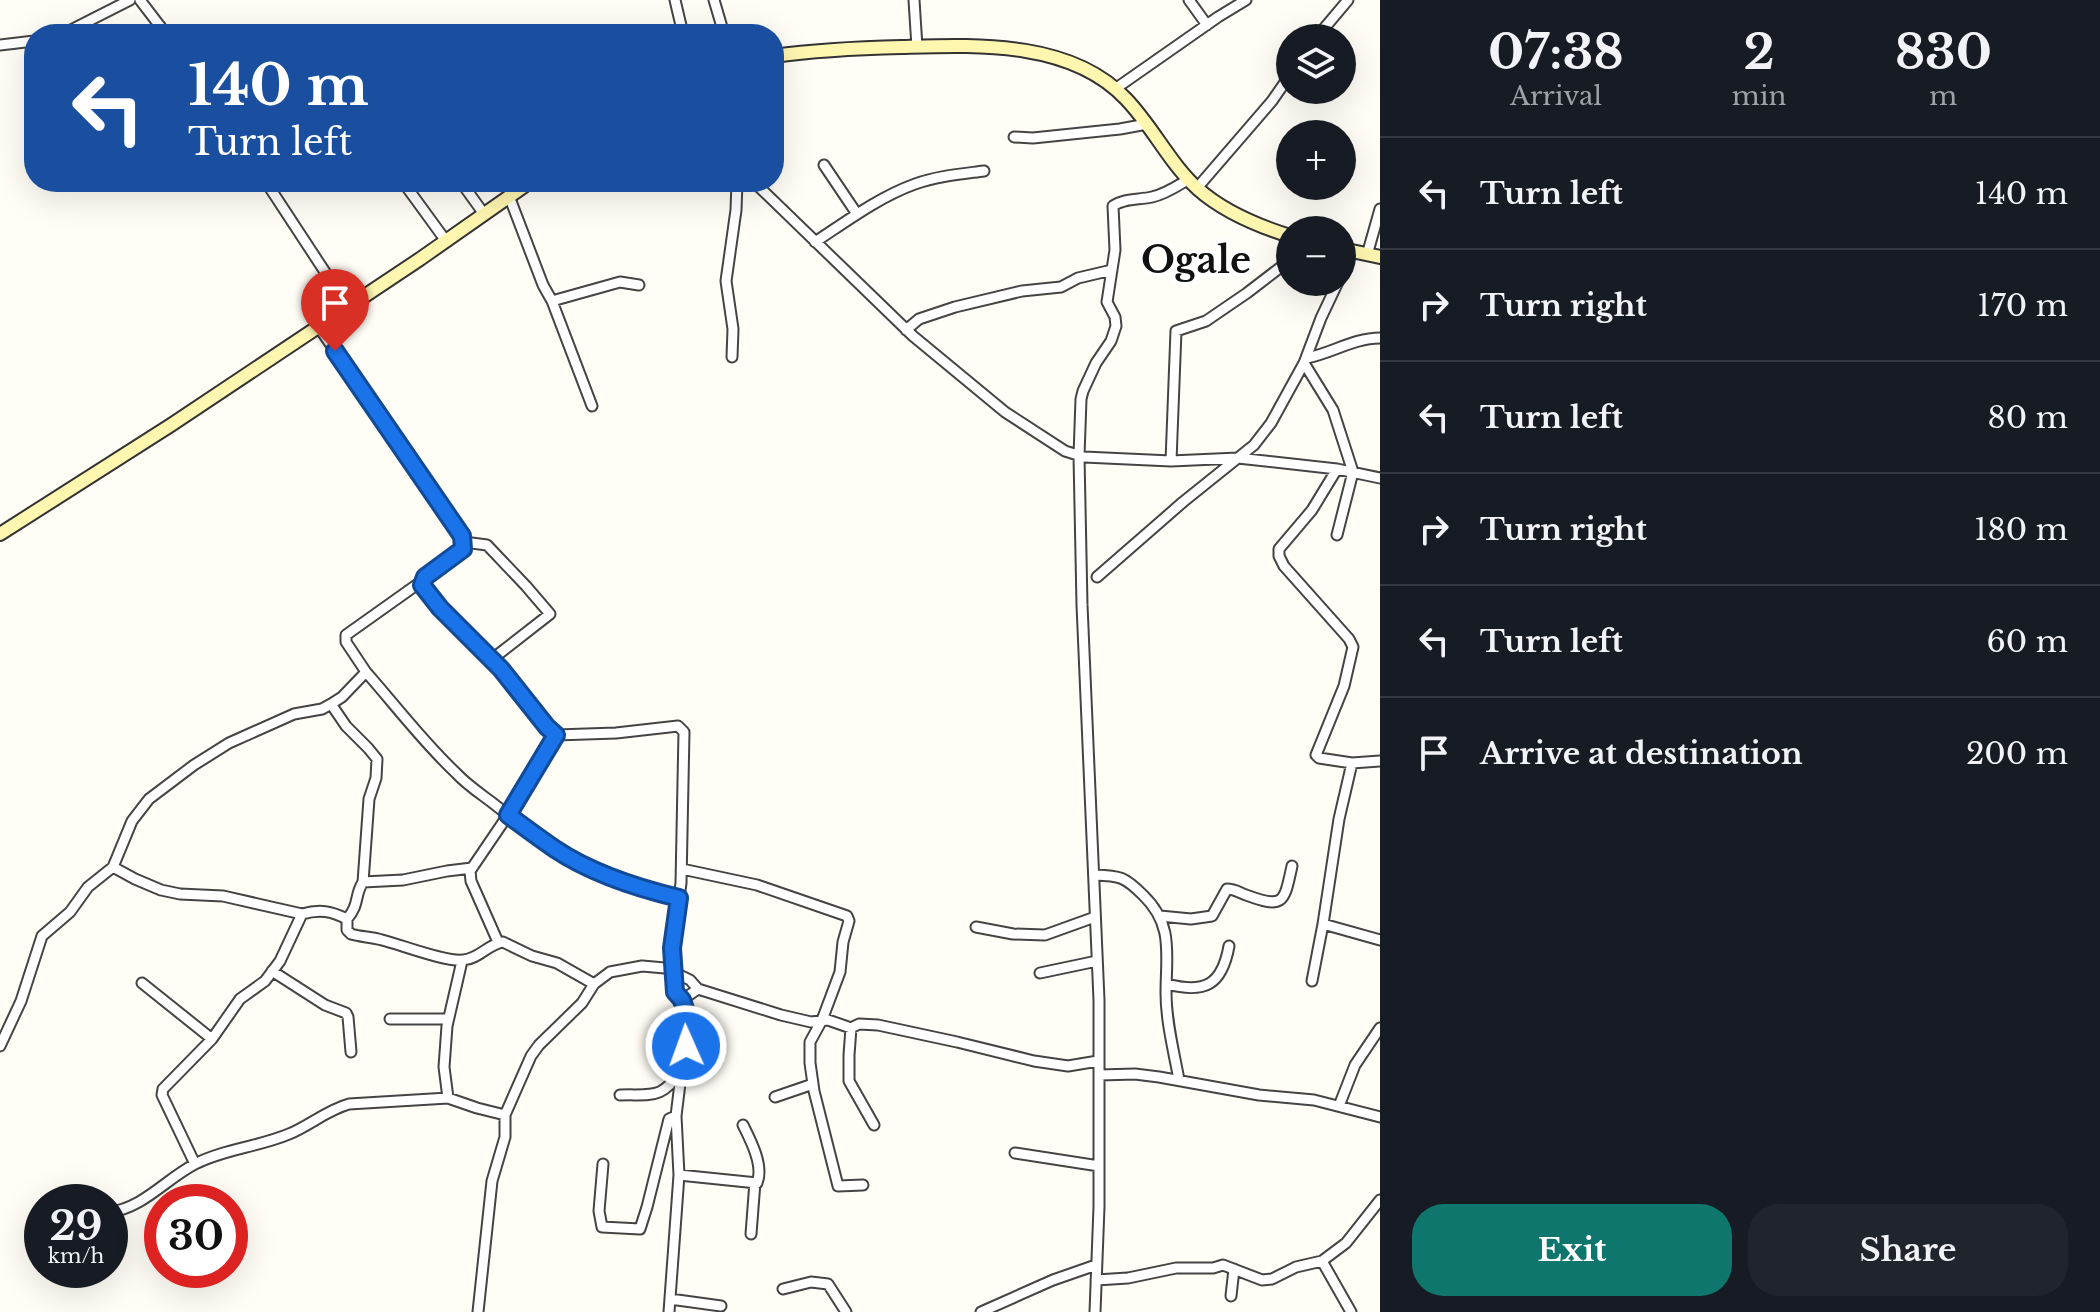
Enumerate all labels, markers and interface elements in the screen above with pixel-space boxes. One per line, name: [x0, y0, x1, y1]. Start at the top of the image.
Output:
text: 07:38: [1488, 22, 1624, 82]
text: 2: [1744, 22, 1775, 82]
text: 830: [1895, 22, 1992, 82]
map controls: [1276, 24, 1356, 296]
button: layers: [1276, 24, 1356, 104]
text: 140 m: [188, 51, 369, 120]
icon: left: [56, 56, 160, 160]
text: Arrival: [1510, 80, 1602, 112]
text: min: [1732, 80, 1787, 112]
text: m: [1929, 80, 1957, 112]
text: Turn left: [188, 120, 352, 165]
button: +: [1276, 120, 1356, 200]
icon: left: [1412, 171, 1456, 215]
text: Turn left: [1480, 175, 1623, 212]
text: 140 m: [1975, 175, 2068, 212]
button: −: [1276, 216, 1356, 296]
district label: Ogale: [1141, 238, 1251, 283]
pin: [301, 269, 369, 351]
icon: arrive: [313, 281, 357, 325]
icon: right: [1412, 283, 1456, 327]
text: Turn right: [1480, 287, 1647, 324]
text: 170 m: [1977, 287, 2068, 324]
icon: left: [1412, 395, 1456, 439]
text: Turn left: [1480, 399, 1623, 436]
text: 80 m: [1988, 399, 2068, 436]
icon: right: [1412, 507, 1456, 551]
text: Turn right: [1480, 511, 1647, 548]
text: 180 m: [1974, 511, 2068, 548]
icon: left: [1412, 619, 1456, 663]
text: Turn left: [1480, 623, 1623, 660]
text: 60 m: [1986, 623, 2068, 660]
icon: arrive: [1412, 731, 1456, 775]
text: Arrive at destination: [1480, 735, 1803, 772]
text: 200 m: [1966, 735, 2068, 772]
position arrow: [644, 1004, 728, 1088]
speed limit sign: 30: [144, 1184, 248, 1288]
text: 29: [50, 1201, 103, 1251]
button: Exit: [1412, 1204, 1732, 1296]
button: Share: [1748, 1204, 2068, 1296]
text: km/h: [48, 1244, 104, 1268]

